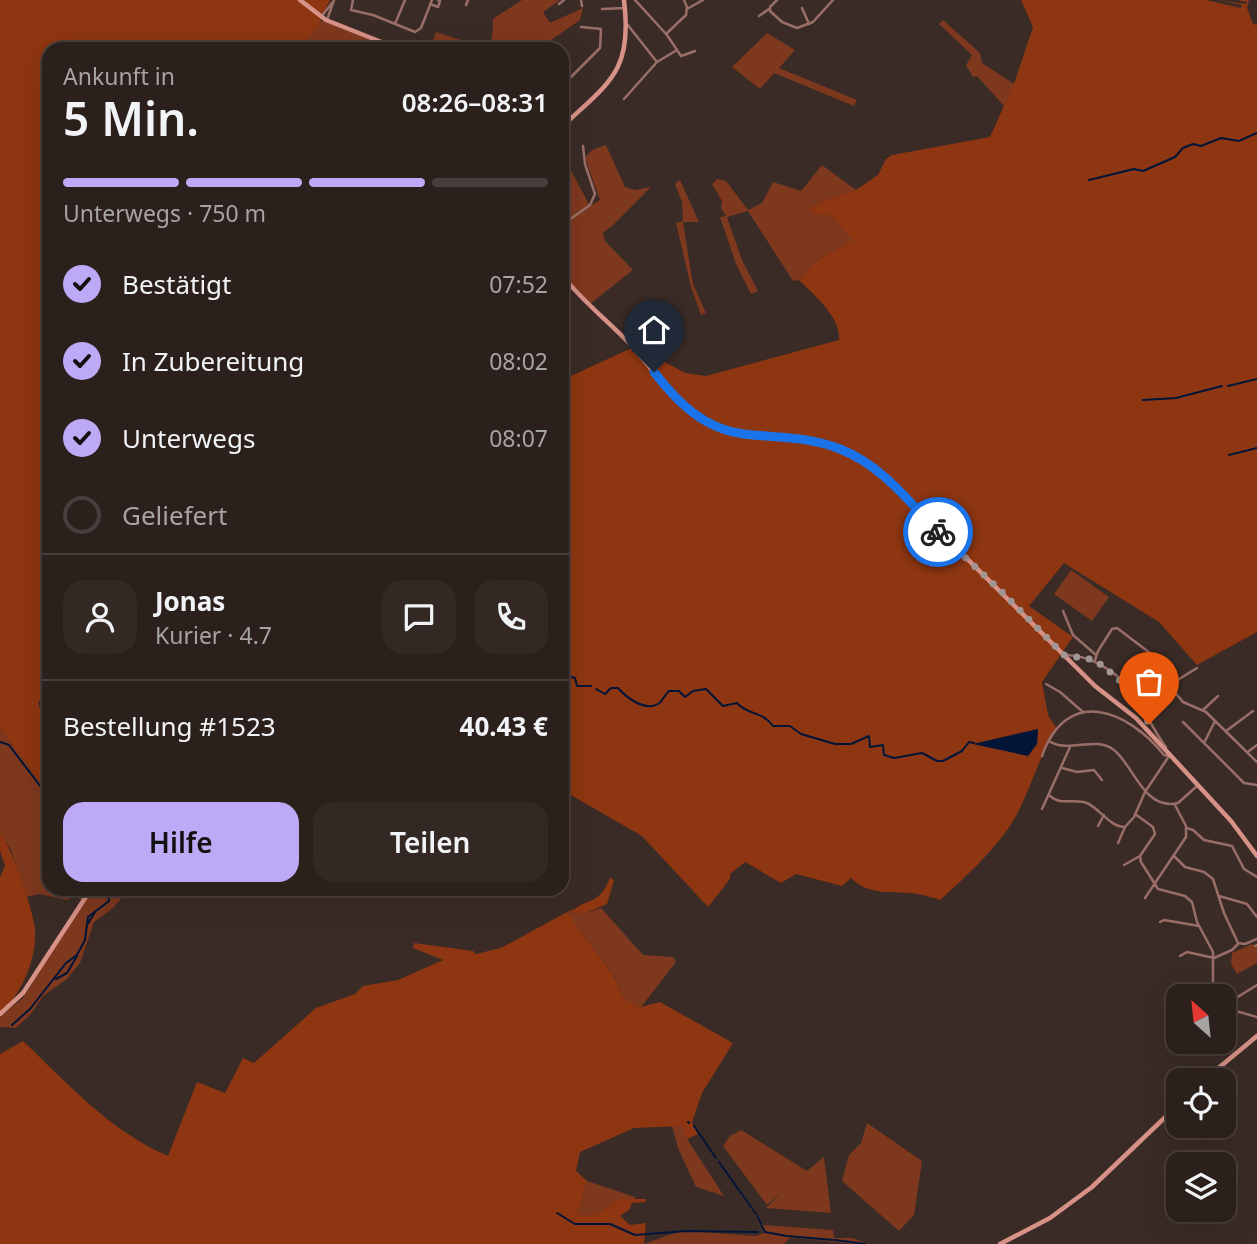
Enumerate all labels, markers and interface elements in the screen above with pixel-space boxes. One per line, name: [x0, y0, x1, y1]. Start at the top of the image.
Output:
text: Ankunft in: [63, 60, 175, 92]
text: 08:26–08:31: [402, 84, 548, 120]
text: 5 Min.: [63, 87, 199, 149]
text: Unterwegs · 750 m: [63, 197, 266, 229]
icon: check: [63, 265, 101, 303]
text: Bestätigt: [122, 266, 231, 302]
text: 07:52: [489, 268, 548, 300]
pin: [624, 300, 684, 372]
icon: home: [635, 311, 673, 349]
icon: check: [63, 342, 101, 380]
text: In Zubereitung: [122, 343, 304, 379]
text: 08:02: [489, 345, 548, 377]
icon: check: [63, 419, 101, 457]
text: Unterwegs: [122, 420, 255, 456]
text: 08:07: [489, 422, 548, 454]
text: Geliefert: [122, 497, 227, 533]
courier: [903, 497, 973, 567]
icon: bike: [919, 513, 957, 551]
button: person: [63, 580, 137, 654]
button: chat: [382, 580, 456, 654]
button: phone: [474, 580, 548, 654]
text: Jonas: [155, 583, 225, 619]
text: Kurier · 4.7: [155, 619, 272, 651]
pin: [1119, 652, 1179, 724]
icon: bag: [1130, 663, 1168, 701]
text: Bestellung #1523: [63, 708, 276, 744]
text: 40.43 €: [460, 708, 548, 744]
button: Hilfe: [63, 802, 299, 882]
button: Teilen: [313, 802, 548, 882]
north arrow: [1166, 984, 1236, 1054]
map controls: [1166, 984, 1236, 1222]
button: locate: [1166, 1068, 1236, 1138]
button: layers: [1166, 1152, 1236, 1222]

